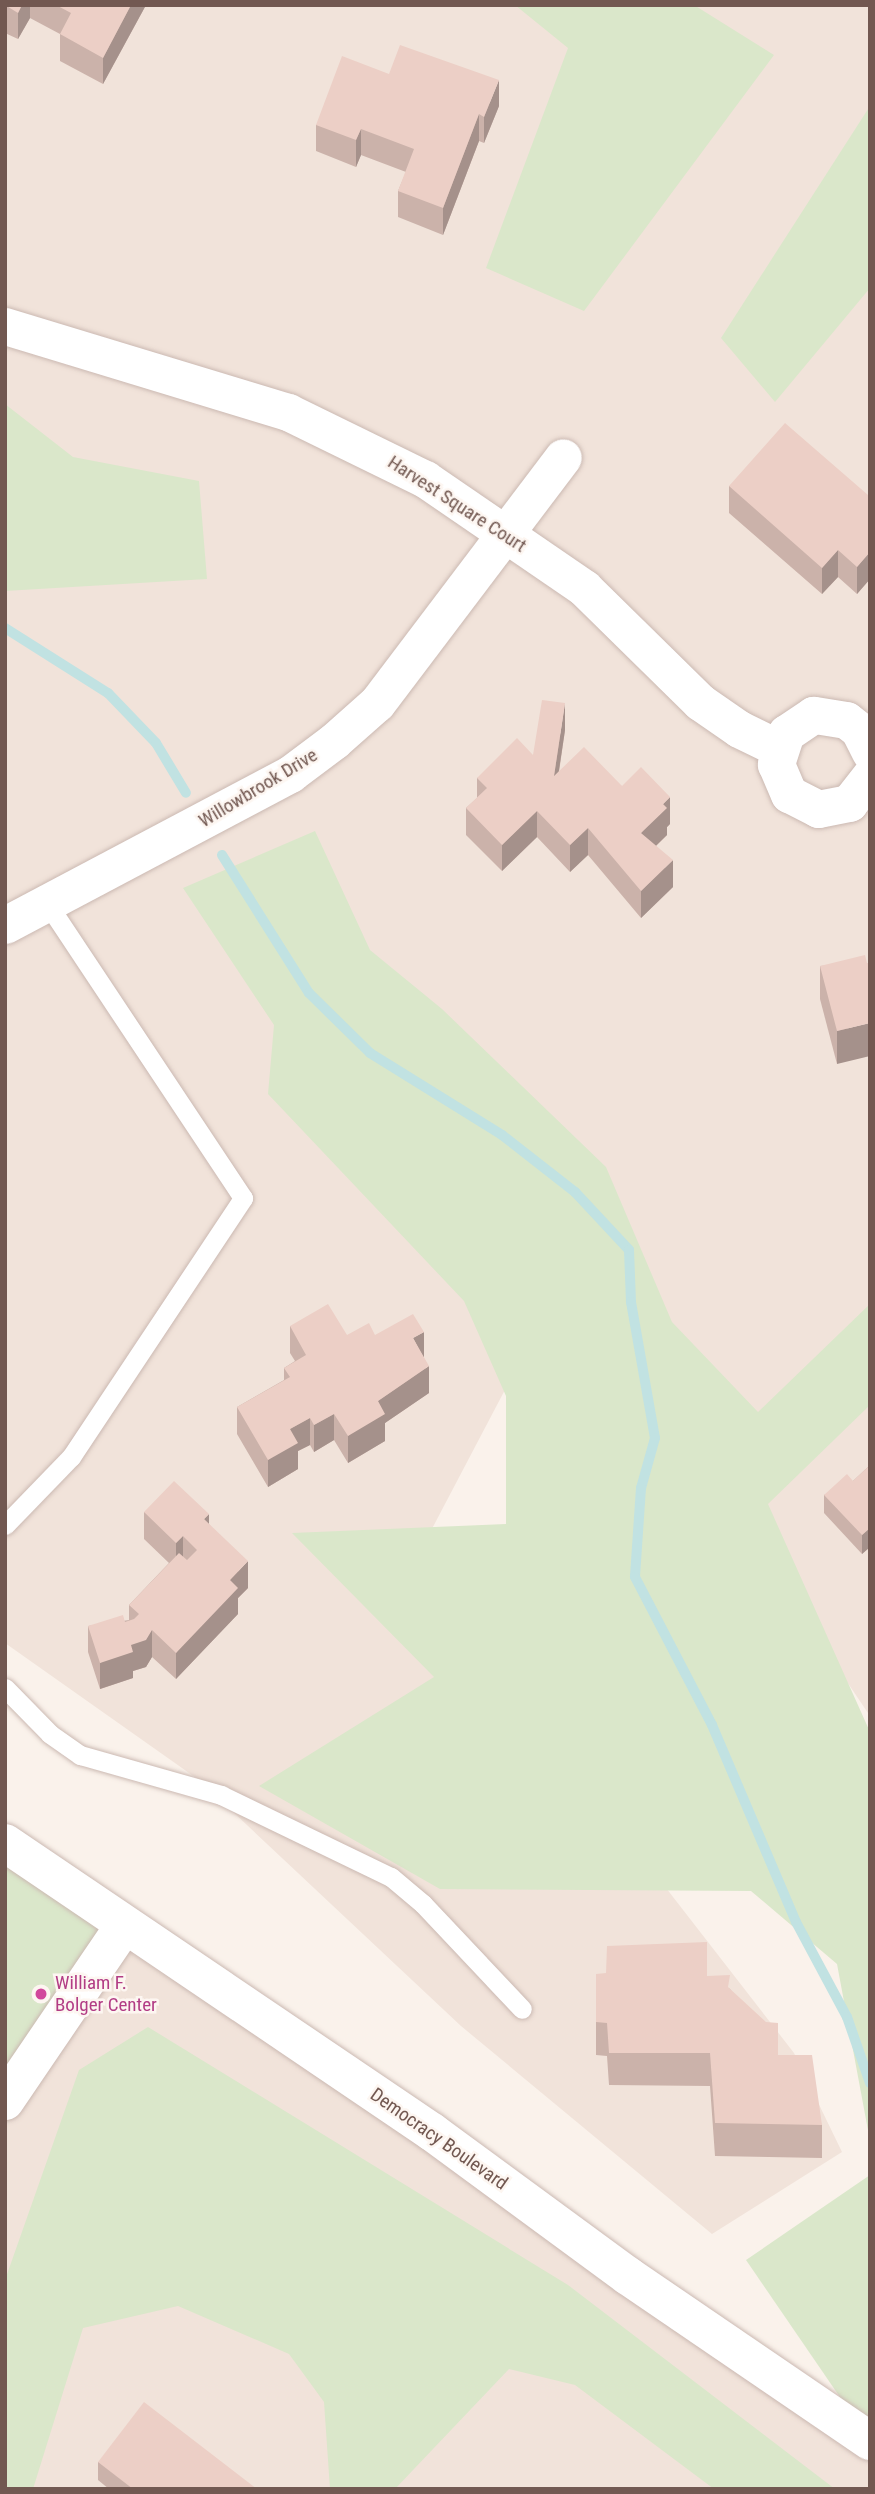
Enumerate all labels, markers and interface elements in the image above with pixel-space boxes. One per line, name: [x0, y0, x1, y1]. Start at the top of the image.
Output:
street label: Harvest Square Court: [384, 451, 530, 557]
street label: Willowbrook Drive: [195, 744, 321, 832]
place label: William F. Bolger Center: [55, 1972, 157, 2016]
marker: William F. Bolger Center: [33, 1986, 49, 2002]
street label: Democracy Boulevard: [366, 2083, 512, 2195]

